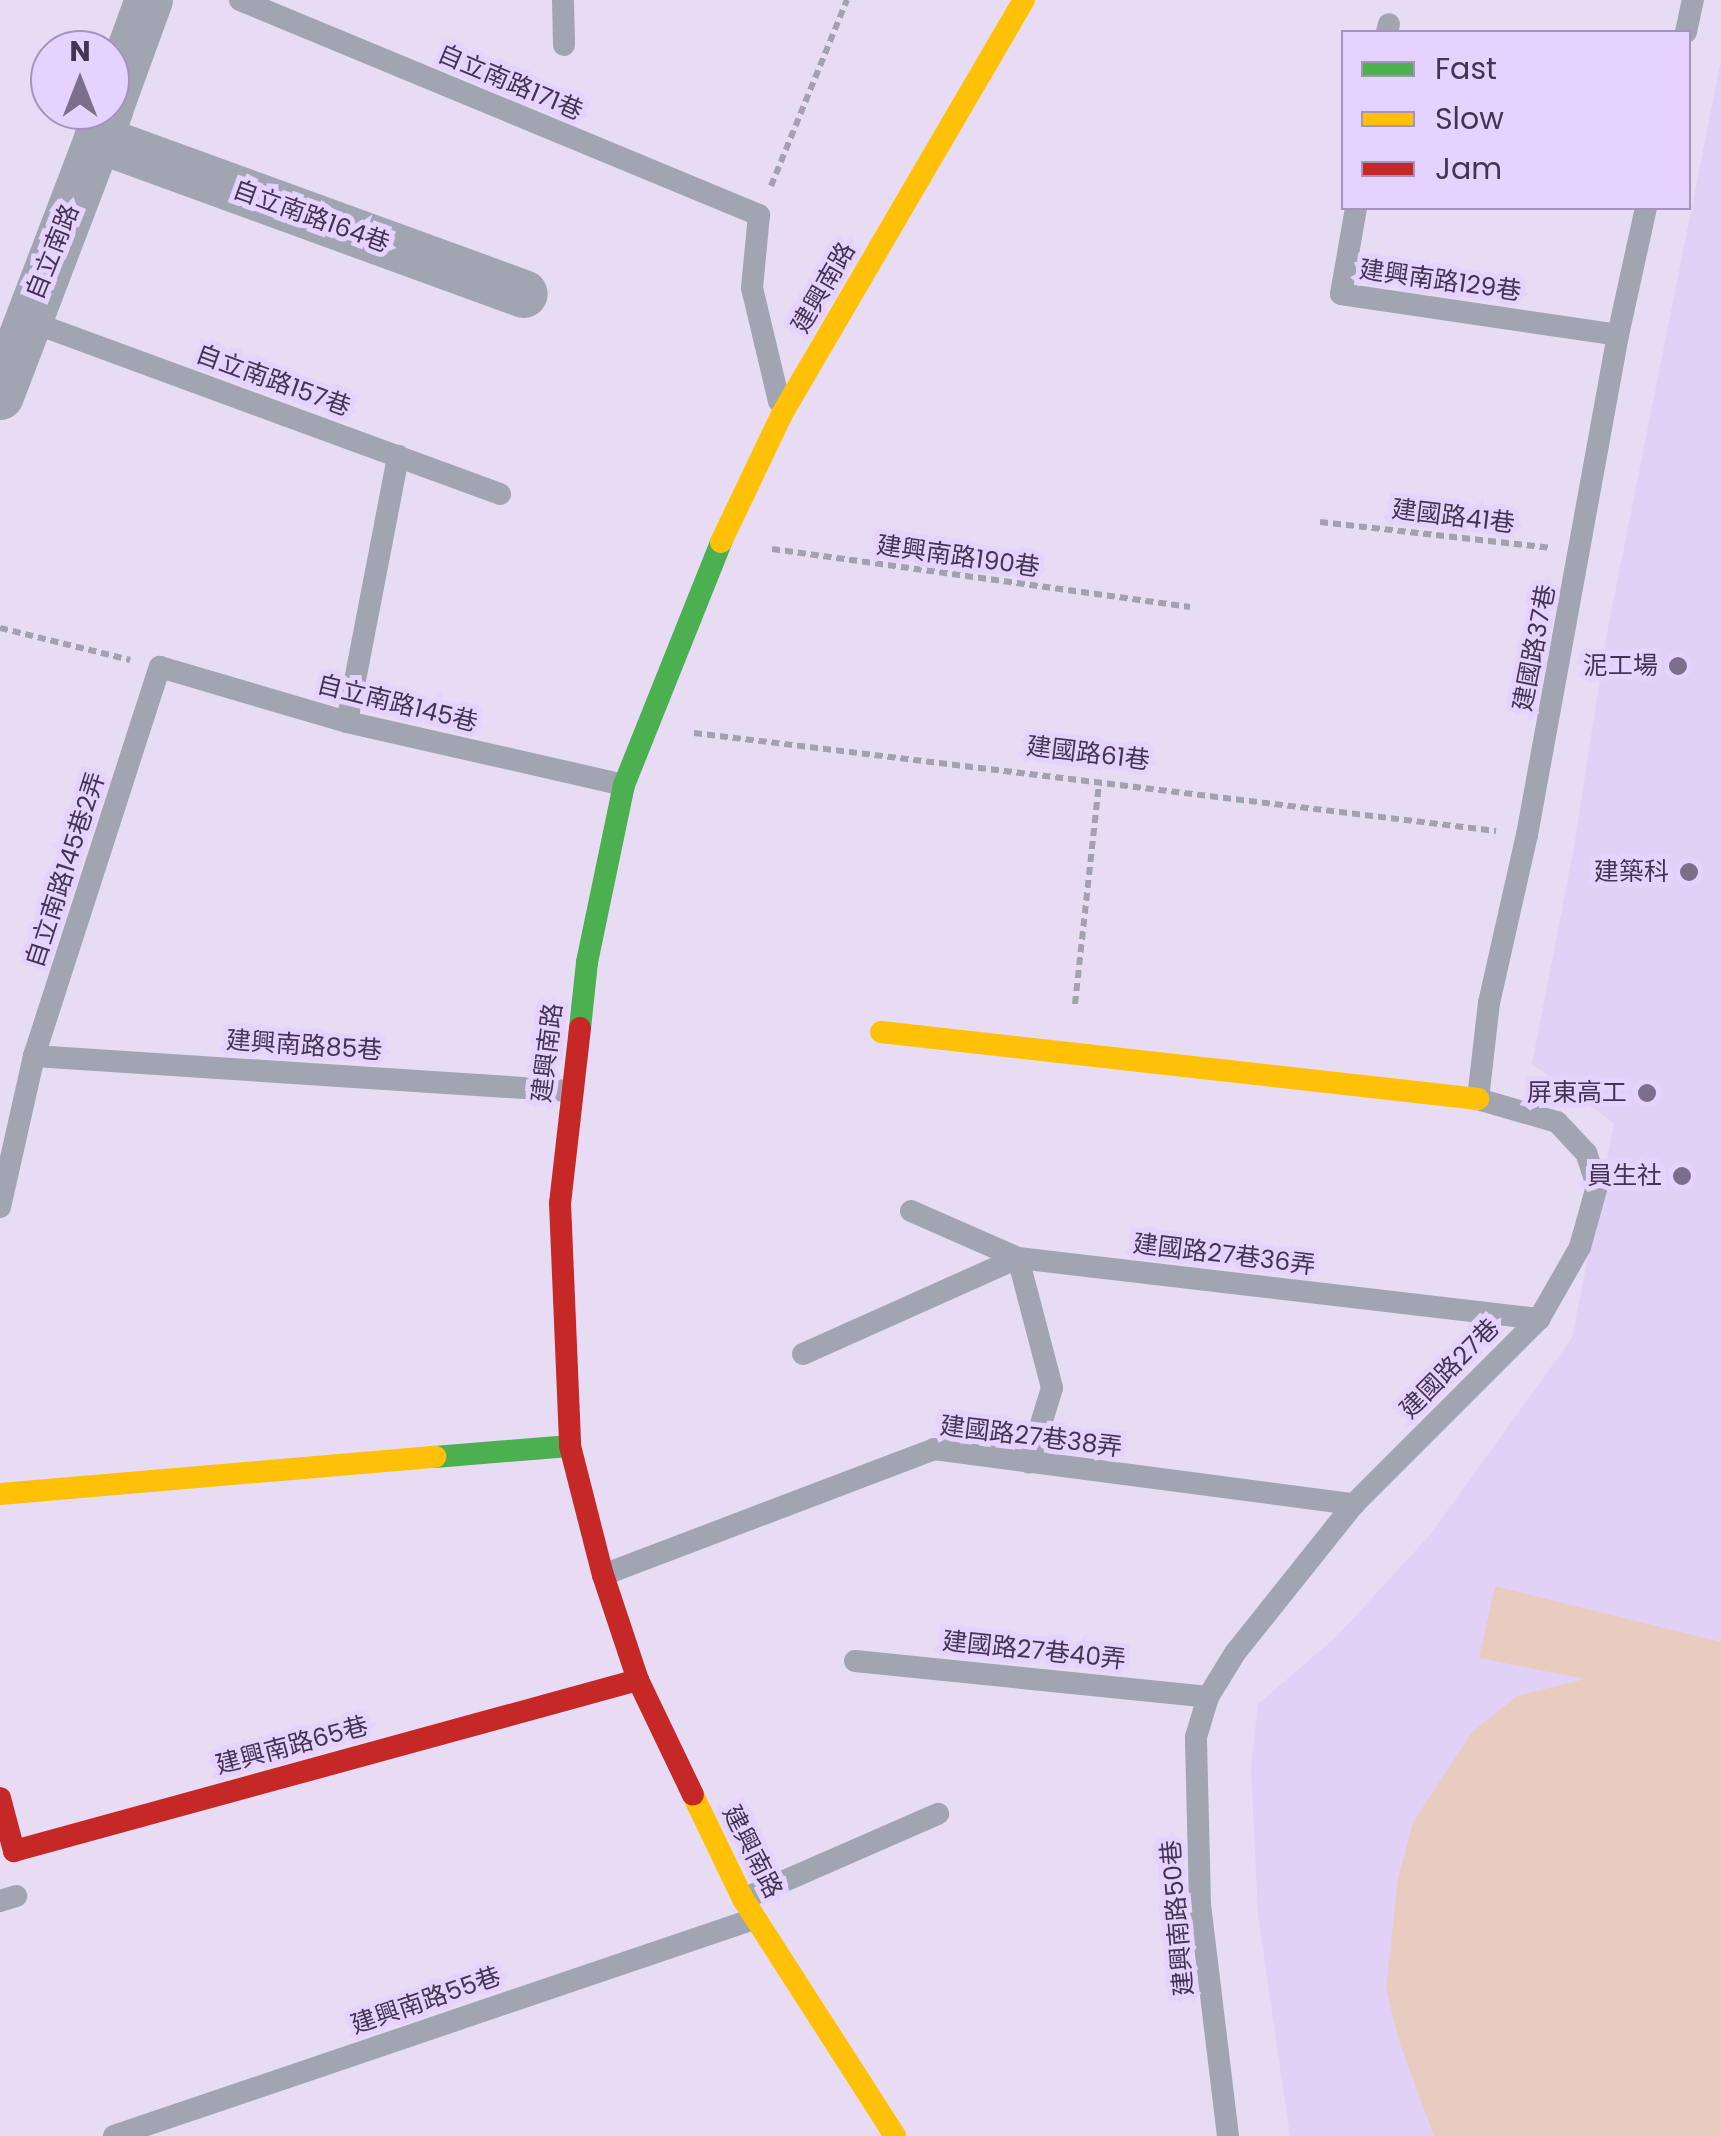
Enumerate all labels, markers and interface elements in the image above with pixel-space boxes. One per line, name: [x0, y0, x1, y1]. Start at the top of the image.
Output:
north arrow: [30, 30, 130, 130]
legend: [1341, 30, 1691, 210]
text: N: [69, 32, 91, 71]
street label: 自立南路171巷: [433, 39, 587, 127]
text: Fast: [1435, 47, 1497, 90]
text: Slow: [1435, 97, 1504, 140]
text: Jam: [1435, 147, 1502, 190]
street label: 自立南路164巷: [229, 175, 393, 259]
street label: 自立南路: [20, 200, 86, 304]
street label: 建興南路: [786, 237, 862, 339]
street label: 建興南路129巷: [1357, 255, 1523, 307]
street label: 自立南路157巷: [192, 339, 354, 423]
street label: 建國路41巷: [1390, 495, 1516, 539]
street label: 建興南路190巷: [874, 531, 1042, 583]
street label: 建國路37巷: [1508, 582, 1562, 714]
place label: 泥工場: [1583, 651, 1658, 681]
marker: 泥工場: [1667, 655, 1689, 677]
street label: 自立南路145巷: [314, 670, 480, 738]
street label: 建國路61巷: [1025, 732, 1151, 776]
street label: 自立南路145巷2弄: [20, 768, 112, 972]
place label: 建築科: [1594, 857, 1669, 887]
marker: 建築科: [1678, 861, 1700, 883]
street label: 建興南路: [527, 1002, 569, 1104]
street label: 建興南路85巷: [225, 1026, 383, 1066]
place label: 屏東高工: [1527, 1078, 1627, 1108]
marker: 屏東高工: [1636, 1082, 1658, 1104]
place label: 員生社: [1587, 1161, 1662, 1191]
marker: 員生社: [1671, 1165, 1693, 1187]
street label: 建國路27巷36弄: [1131, 1229, 1317, 1281]
street label: 建國路27巷: [1394, 1313, 1506, 1425]
street label: 建國路27巷38弄: [938, 1411, 1124, 1463]
street label: 建國路27巷40弄: [941, 1626, 1127, 1676]
street label: 建興南路65巷: [212, 1711, 372, 1781]
street label: 建興南路: [716, 1801, 788, 1903]
street label: 建興南路50巷: [1156, 1839, 1200, 1997]
street label: 建興南路55巷: [347, 1961, 505, 2041]

